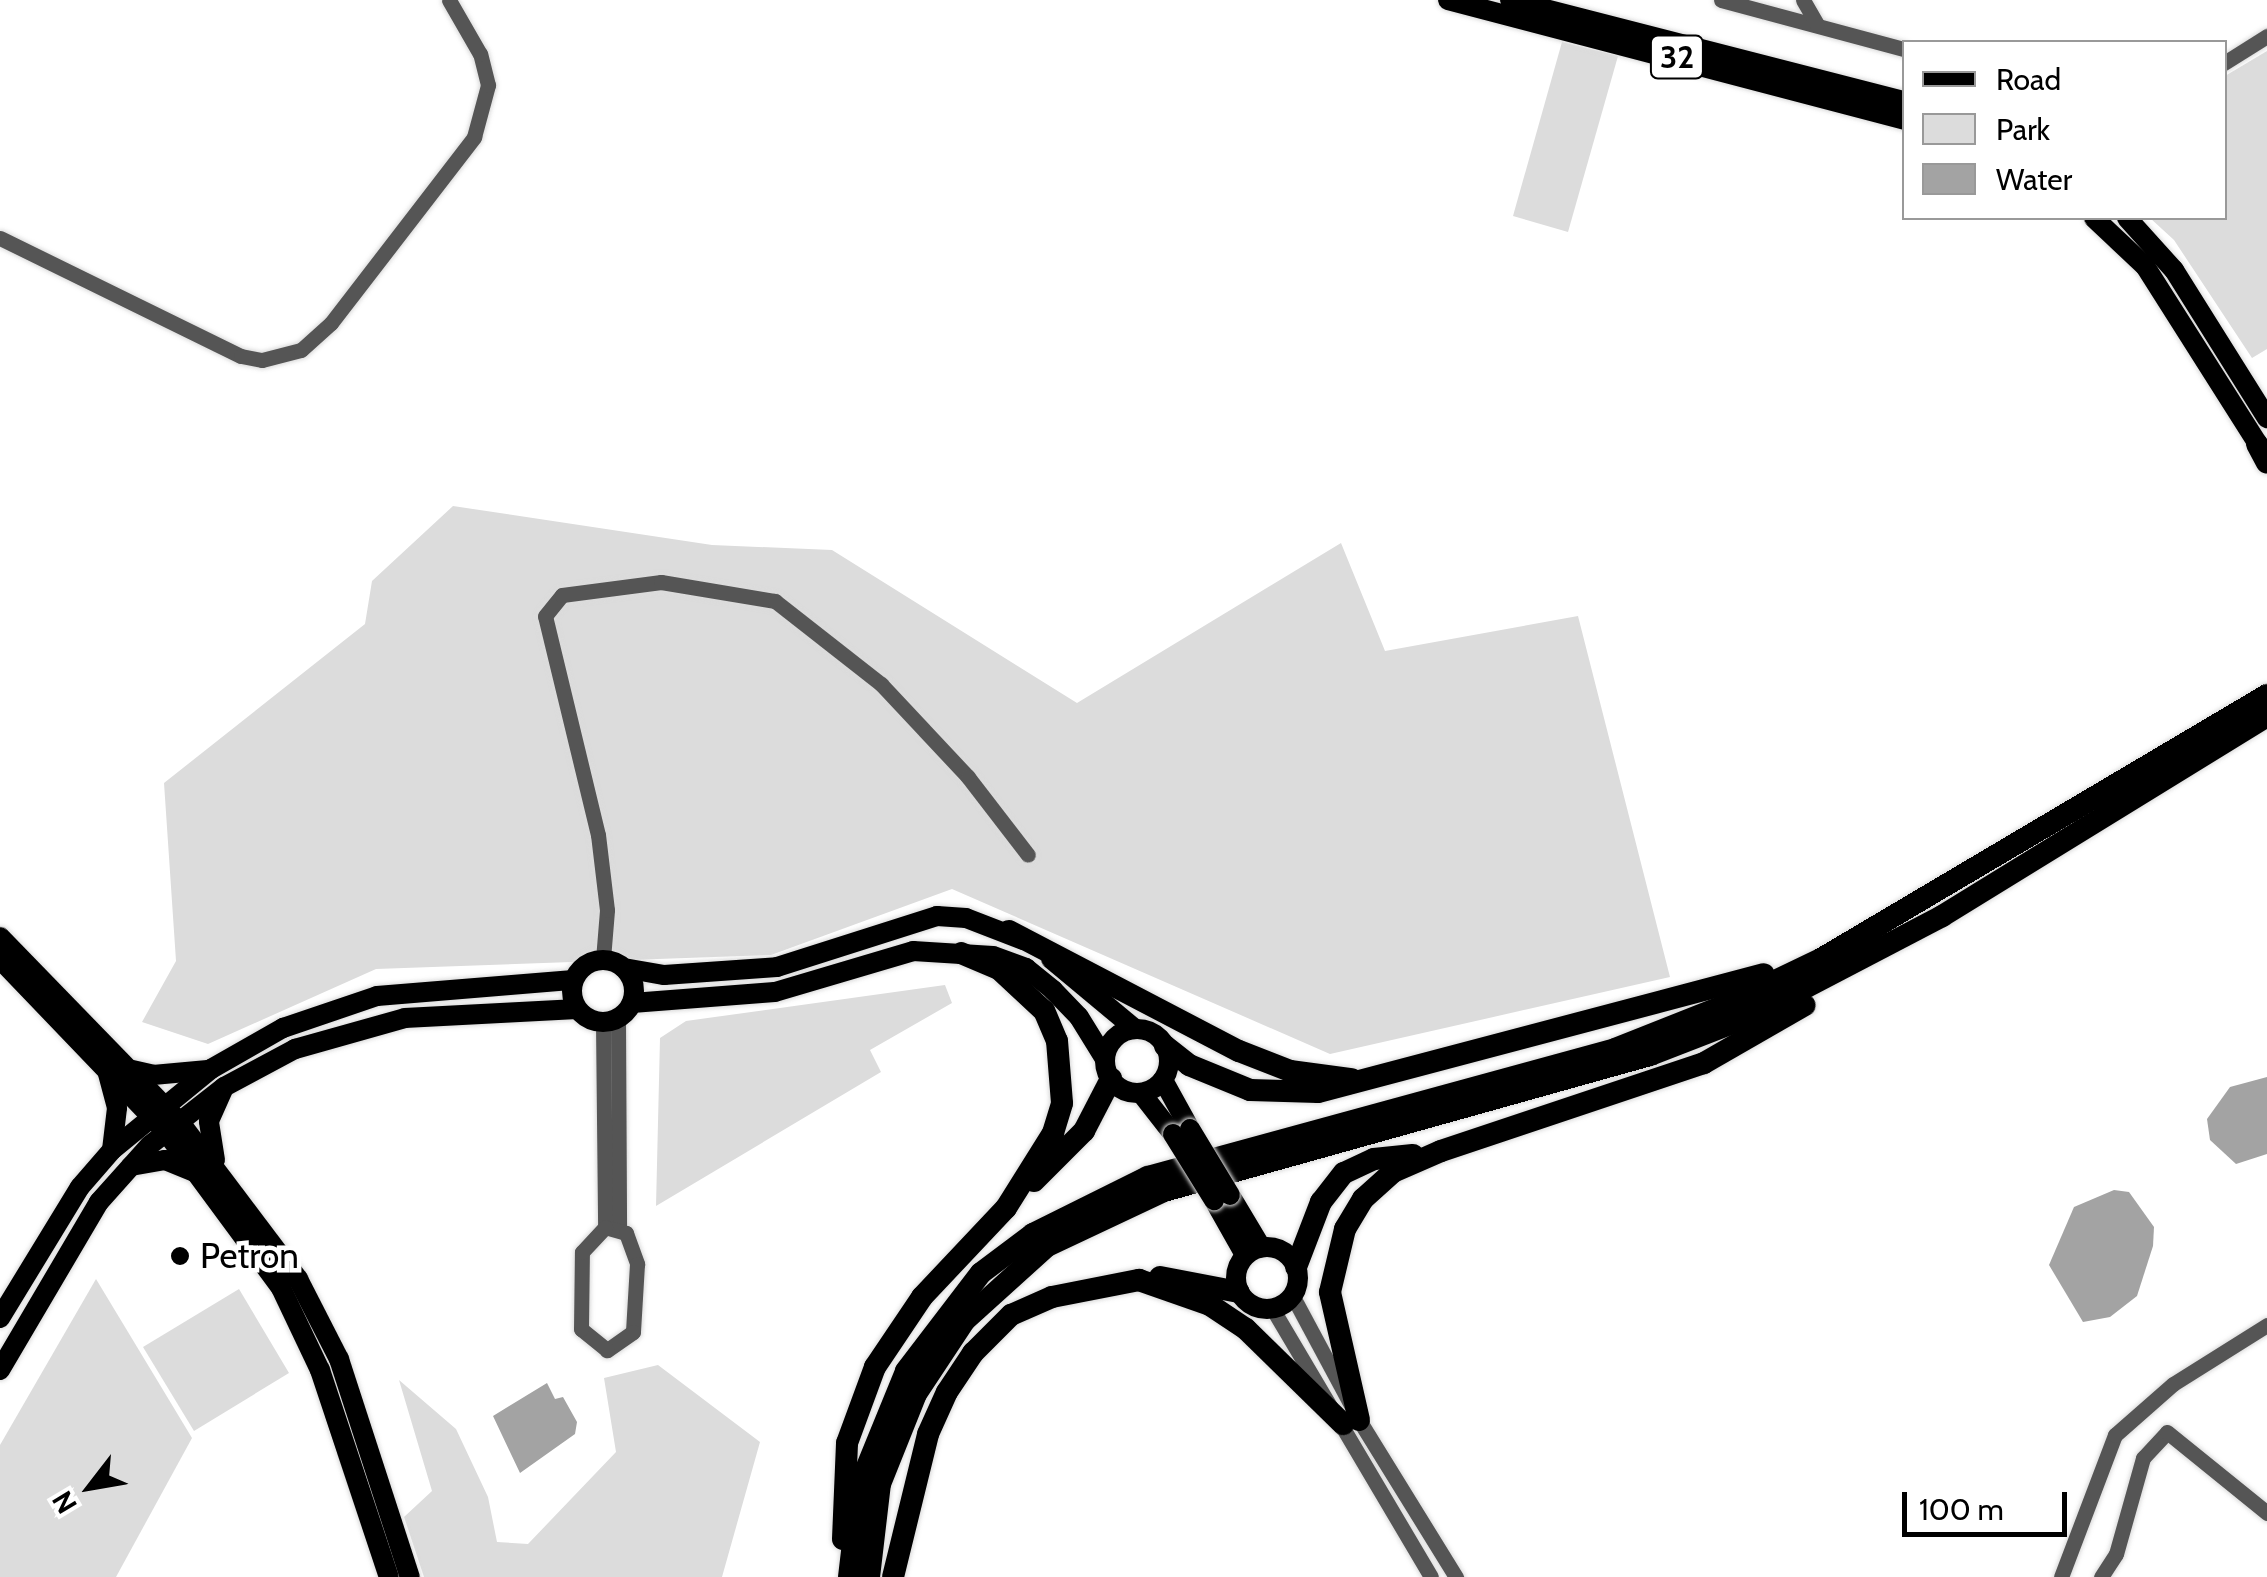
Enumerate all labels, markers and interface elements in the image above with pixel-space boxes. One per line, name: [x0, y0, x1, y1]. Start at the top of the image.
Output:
road number: 32: [1650, 30, 1704, 84]
legend: [1902, 40, 2227, 220]
text: Road: [1996, 61, 2061, 98]
text: Park: [1996, 111, 2050, 148]
text: Water: [1996, 161, 2072, 198]
place label: Petron: [200, 1235, 299, 1277]
marker: Petron: [169, 1245, 191, 1267]
north arrow: [40, 1437, 140, 1537]
scale bar: [1907, 1472, 2072, 1534]
text: N: [45, 1485, 84, 1520]
text: 100 m: [1919, 1491, 2004, 1528]

